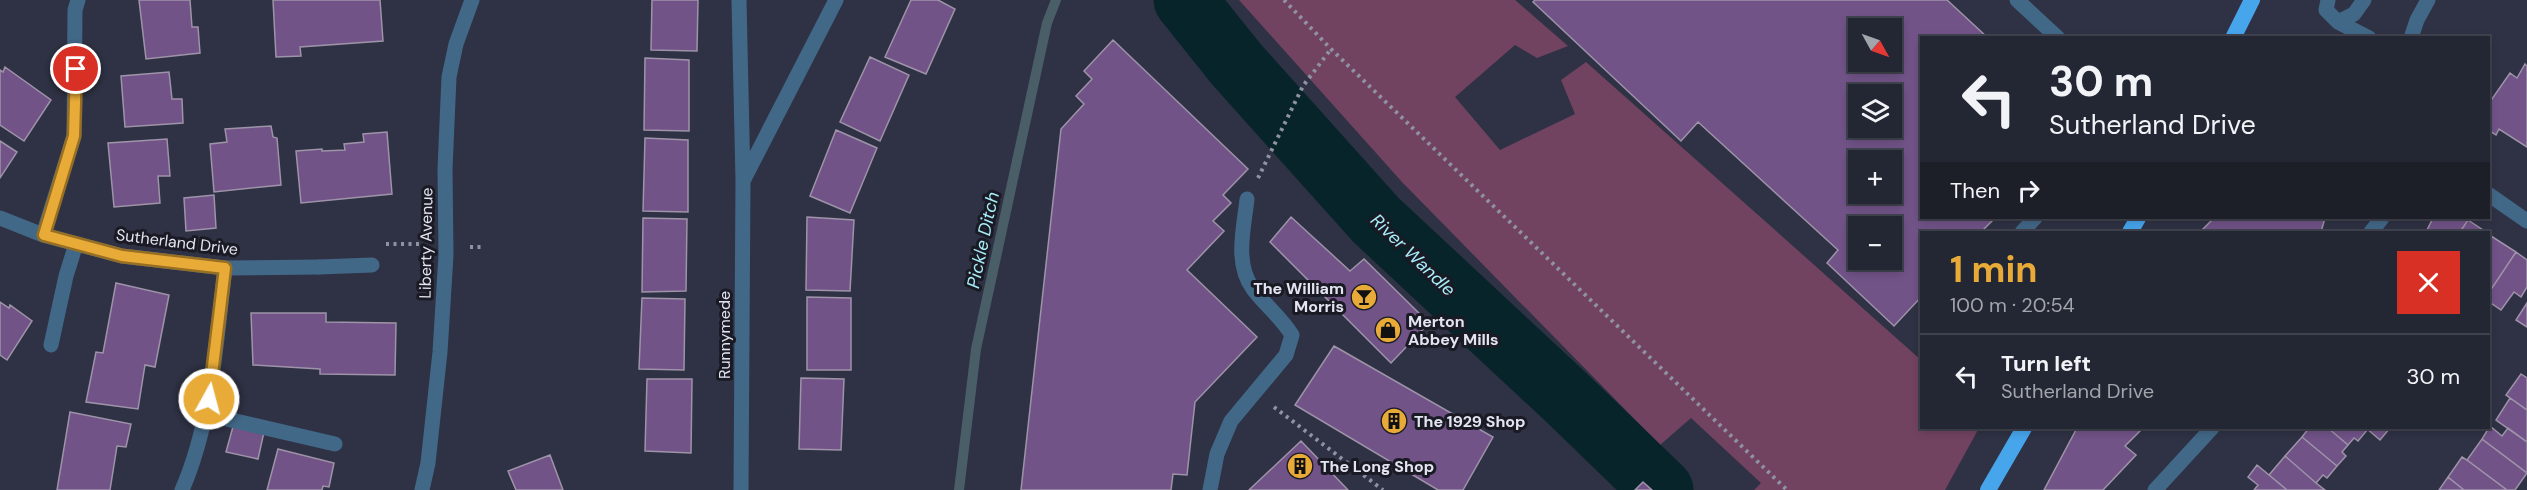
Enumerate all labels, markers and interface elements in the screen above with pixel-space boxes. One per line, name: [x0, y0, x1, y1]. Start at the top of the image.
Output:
north arrow: [1848, 18, 1902, 72]
map controls: [1848, 18, 1902, 270]
pin: [50, 43, 101, 94]
icon: arrive: [59, 52, 92, 85]
text: 30 m: [2049, 54, 2153, 109]
icon: left: [1950, 60, 2028, 138]
button: layers: [1848, 84, 1902, 138]
text: Sutherland Drive: [2049, 107, 2256, 142]
button: +: [1848, 150, 1902, 204]
icon: right: [2012, 174, 2045, 207]
text: Then: [1950, 176, 2000, 205]
street label: Liberty Avenue: [415, 187, 437, 299]
water label: Pickle Ditch: [961, 190, 1005, 290]
water label: River Wandle: [1365, 208, 1461, 302]
button: −: [1848, 216, 1902, 270]
street label: Sutherland Drive: [115, 224, 239, 260]
text: 1 min: [1950, 246, 2038, 293]
button: close: [2397, 251, 2460, 314]
place label: The William Morris: [1253, 278, 1344, 317]
bar icon: The William Morris: [1349, 282, 1379, 312]
street label: Runnymede: [714, 291, 735, 379]
text: 100 m · 20:54: [1950, 292, 2075, 318]
place label: Merton Abbey Mills: [1408, 311, 1499, 350]
shop icon: Merton Abbey Mills: [1373, 315, 1403, 345]
text: Turn left: [2001, 349, 2091, 378]
icon: left: [1950, 360, 1983, 393]
text: 30 m: [2406, 362, 2460, 391]
position arrow: [177, 367, 241, 431]
text: Sutherland Drive: [2001, 378, 2154, 404]
building icon: The 1929 Shop: [1379, 406, 1409, 436]
place label: The 1929 Shop: [1414, 411, 1526, 432]
building icon: The Long Shop: [1285, 451, 1315, 481]
place label: The Long Shop: [1320, 456, 1434, 477]

